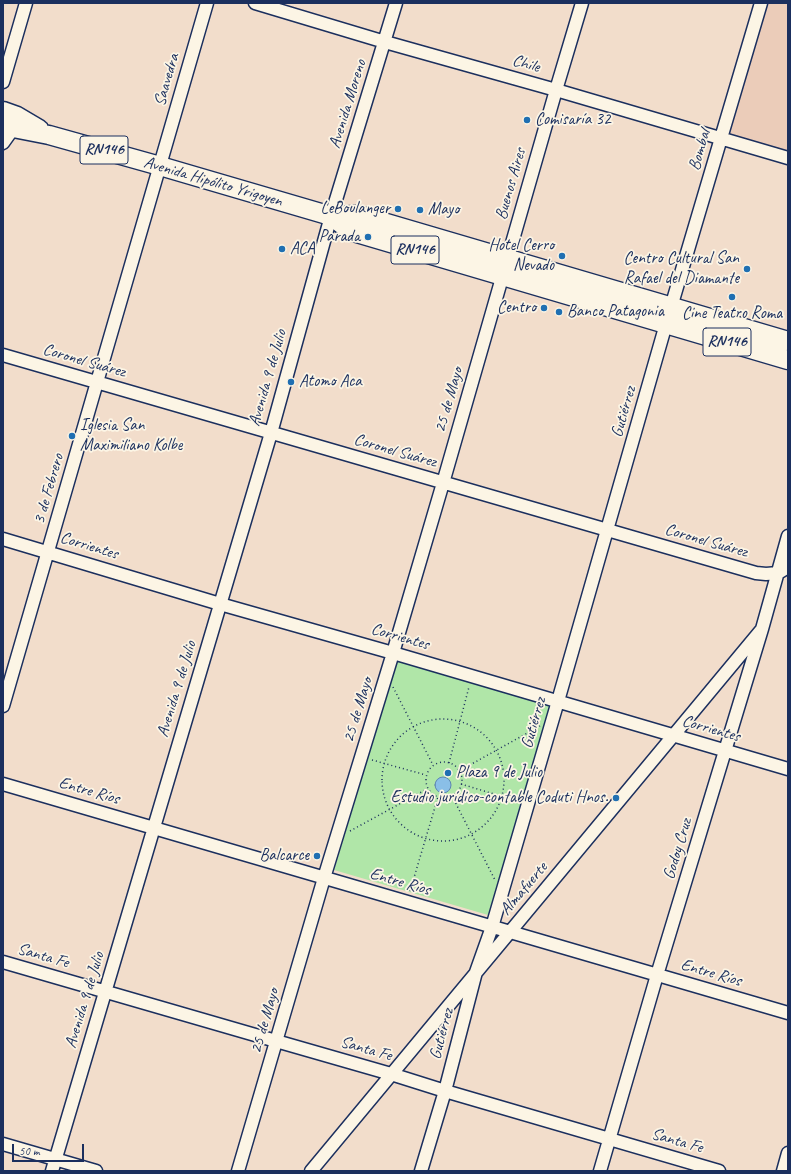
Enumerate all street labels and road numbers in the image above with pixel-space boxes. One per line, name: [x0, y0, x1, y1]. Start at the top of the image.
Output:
street label: Chile: [510, 50, 542, 78]
street label: Saavedra: [150, 51, 184, 109]
street label: Avenida Moreno: [325, 57, 371, 151]
street label: Bombal: [684, 127, 716, 173]
road number: RN146: [80, 136, 128, 164]
street label: Buenos Aires: [491, 146, 531, 222]
street label: Avenida Hipólito Yrigoyen: [141, 152, 285, 212]
road number: RN146: [391, 236, 439, 264]
street label: Avenida 9 de Julio: [244, 327, 292, 429]
road number: RN146: [703, 328, 751, 356]
street label: Coronel Suárez: [40, 339, 128, 383]
street label: 25 de Mayo: [430, 365, 468, 435]
street label: Gutiérrez: [607, 384, 641, 440]
street label: Coronel Suárez: [351, 429, 439, 473]
street label: 3 de Febrero: [29, 451, 69, 527]
street label: Coronel Suárez: [662, 519, 750, 563]
street label: Corrientes: [58, 528, 120, 564]
street label: Corrientes: [369, 619, 431, 655]
street label: Avenida 9 de Julio: [153, 638, 201, 740]
street label: 25 de Mayo: [338, 675, 378, 745]
street label: Gutiérrez: [517, 695, 551, 751]
street label: Corrientes: [680, 711, 742, 747]
street label: Entre Ríos: [56, 773, 122, 809]
street label: Godoy Cruz: [659, 816, 697, 882]
street label: Almafuerte: [496, 858, 552, 920]
street label: Entre Ríos: [367, 864, 433, 900]
street label: Santa Fe: [15, 939, 71, 973]
street label: Avenida 9 de Julio: [61, 949, 109, 1051]
street label: Entre Ríos: [678, 955, 744, 991]
street label: 25 de Mayo: [246, 986, 284, 1056]
street label: Gutiérrez: [425, 1006, 459, 1062]
street label: Santa Fe: [338, 1032, 394, 1066]
street label: Santa Fe: [649, 1124, 705, 1158]

